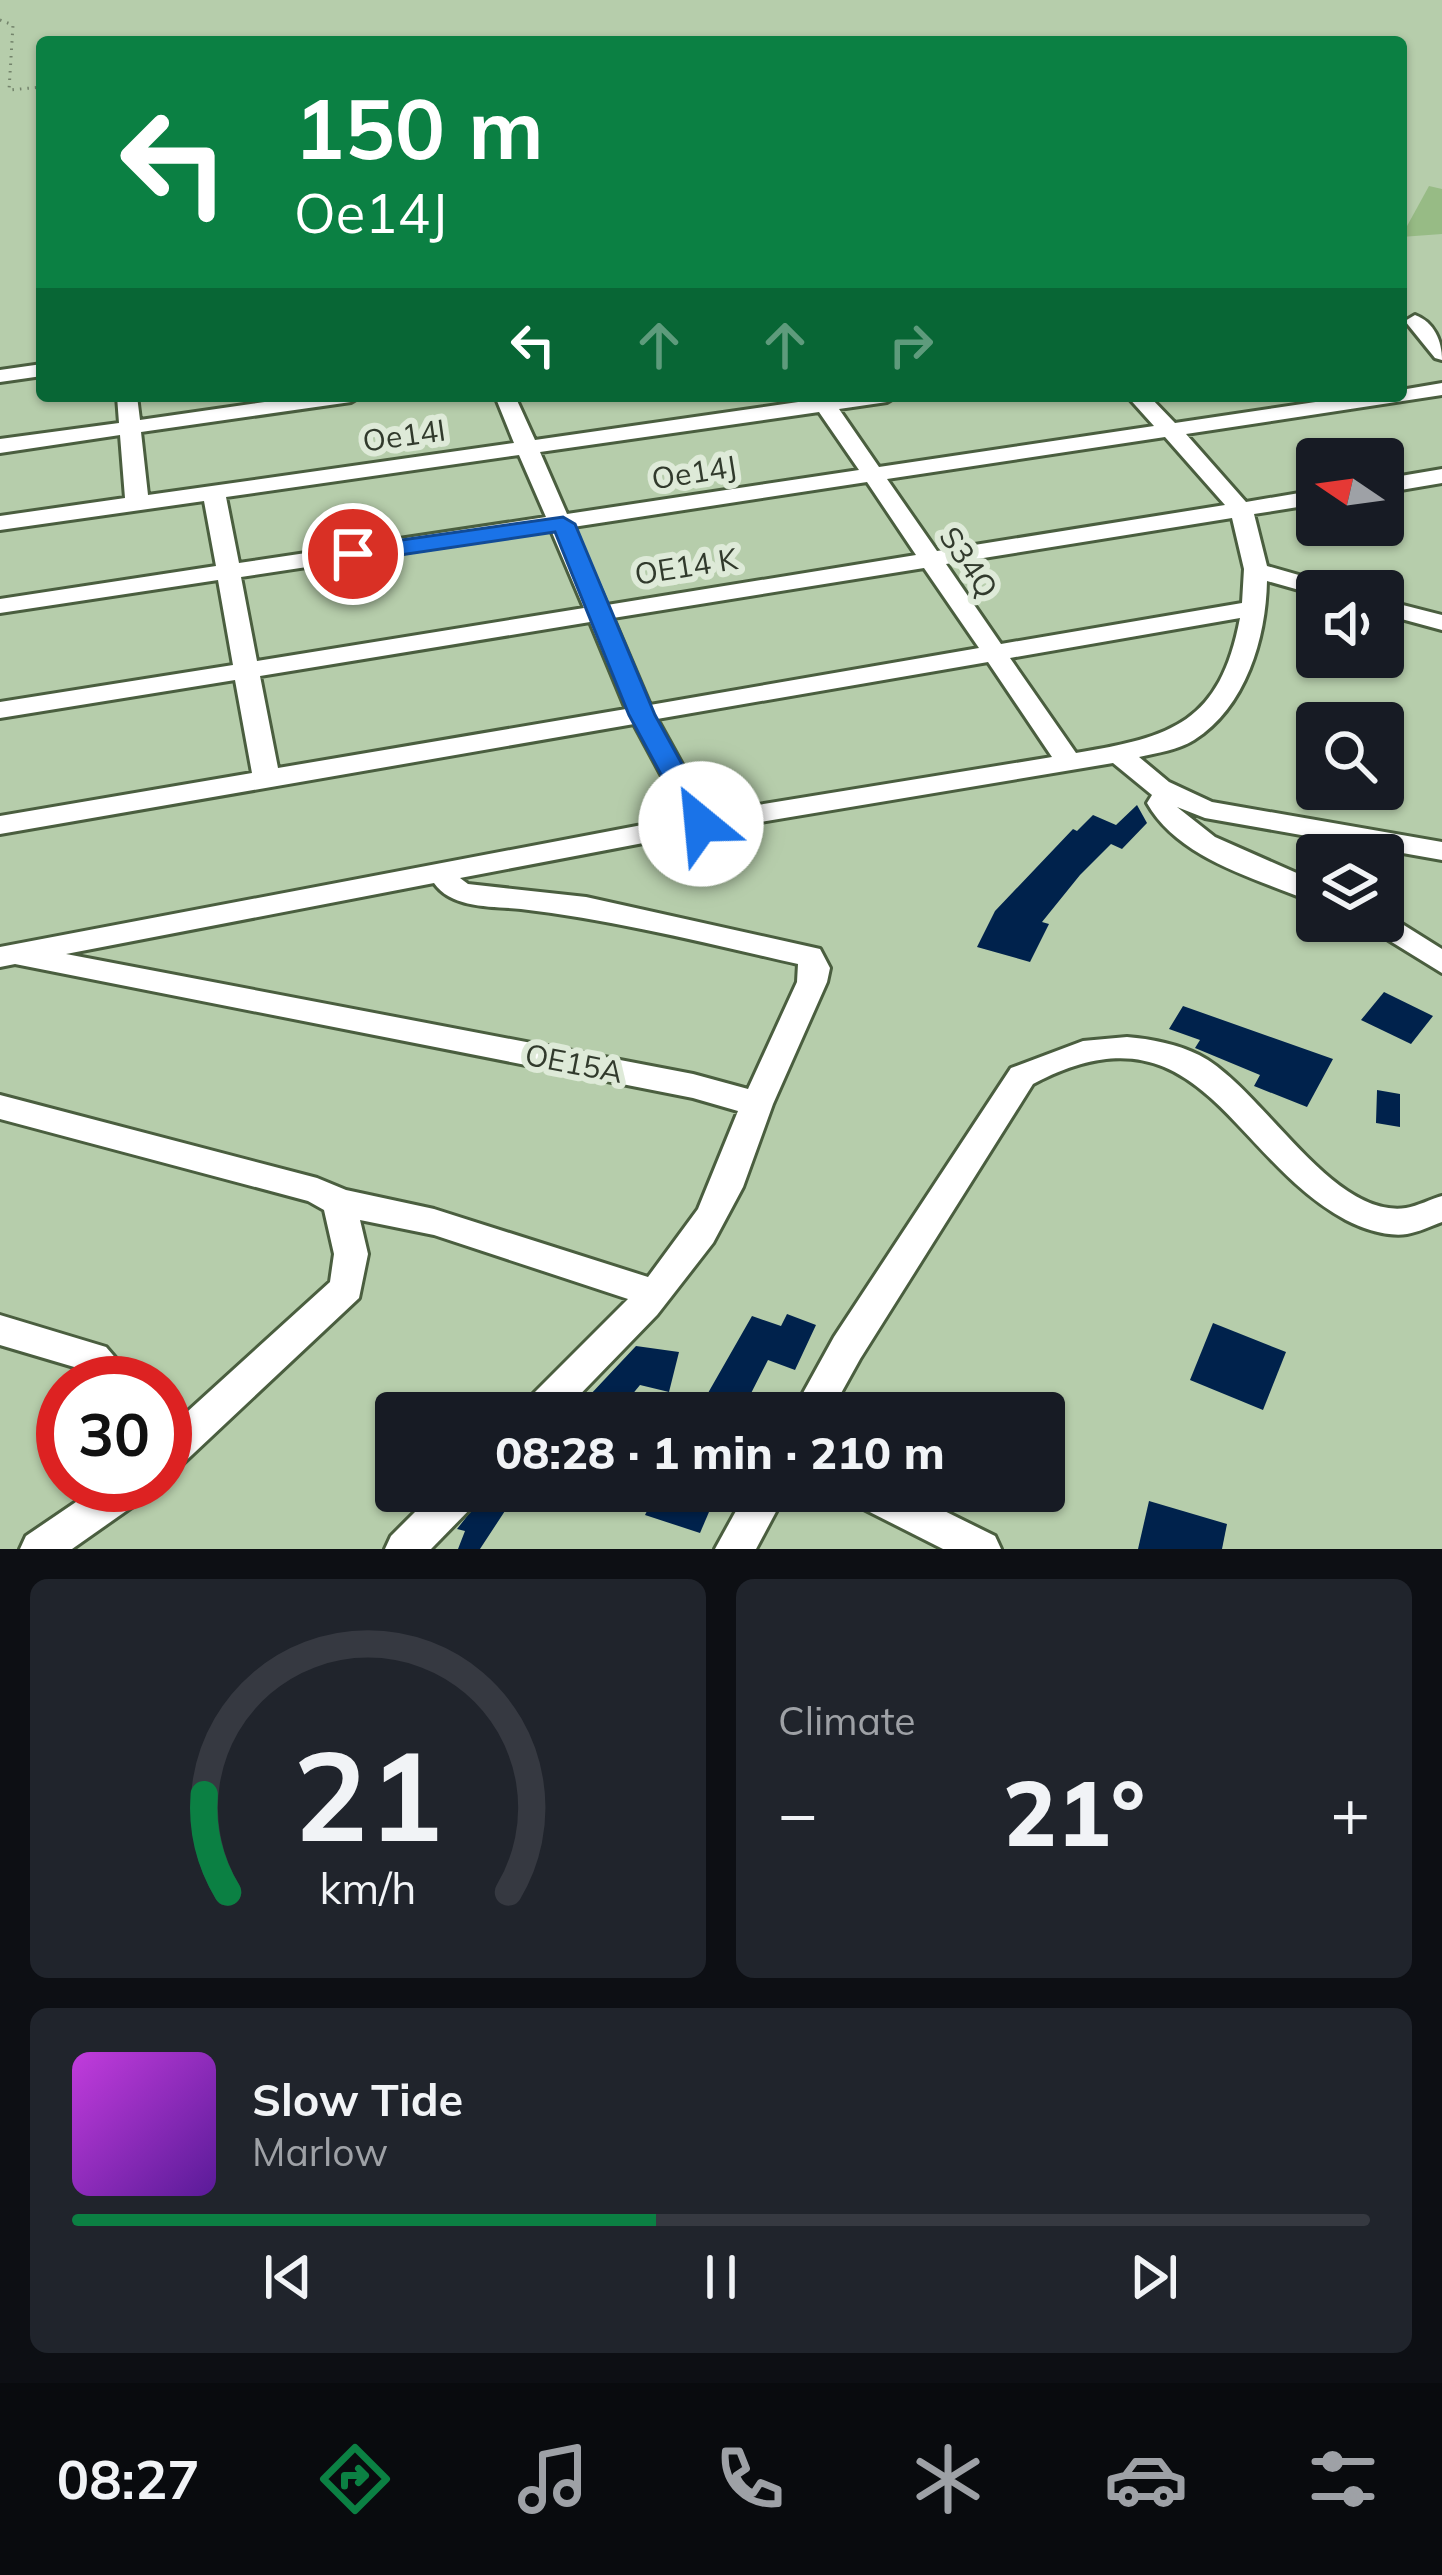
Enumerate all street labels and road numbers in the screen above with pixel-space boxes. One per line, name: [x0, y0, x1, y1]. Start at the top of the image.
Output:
street label: Oe14I: [360, 410, 448, 460]
street label: Oe14J: [649, 447, 739, 497]
street label: S34Q: [931, 519, 1007, 605]
street label: OE14 K: [632, 539, 741, 593]
street label: OE15A: [522, 1035, 626, 1091]

